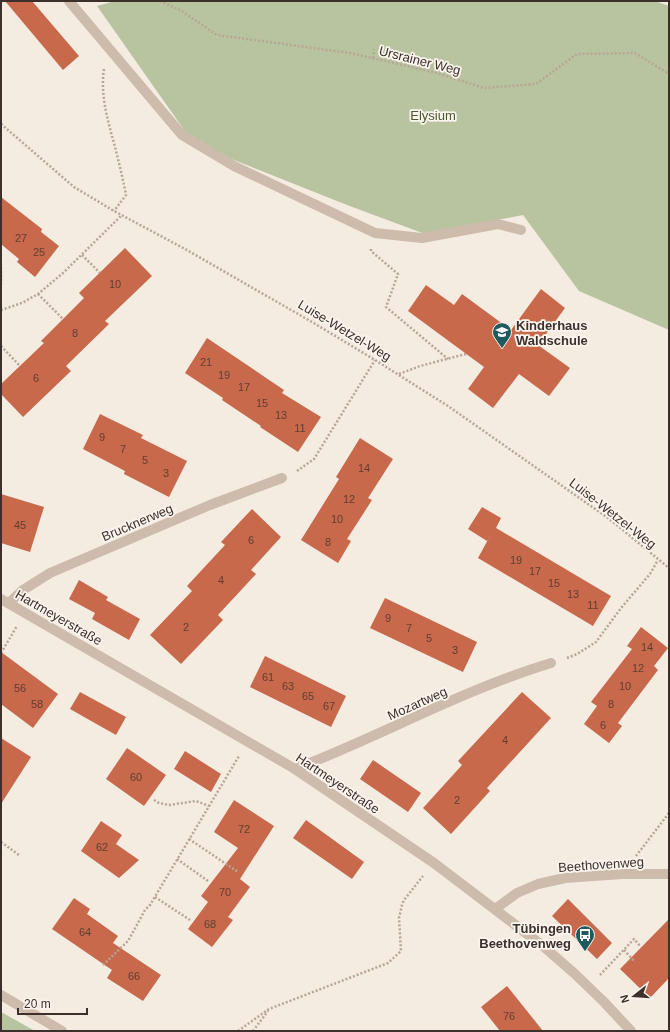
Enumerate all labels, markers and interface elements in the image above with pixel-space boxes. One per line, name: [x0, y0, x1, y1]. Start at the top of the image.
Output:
street label: Ursrainer Weg: [378, 43, 462, 78]
park label: Elysium: [410, 108, 456, 123]
house number: 27: [15, 232, 27, 244]
house number: 25: [33, 246, 45, 258]
house number: 10: [109, 278, 121, 290]
street label: Luise-Wetzel-Weg: [296, 297, 394, 364]
place label: Kinderhaus Waldschule: [516, 318, 588, 348]
school or university icon: Kinderhaus Waldschule: [491, 321, 513, 349]
house number: 8: [72, 327, 78, 339]
house number: 21: [200, 356, 212, 368]
house number: 19: [218, 369, 230, 381]
house number: 6: [33, 372, 39, 384]
house number: 17: [238, 381, 250, 393]
house number: 15: [256, 397, 268, 409]
house number: 13: [275, 409, 287, 421]
house number: 11: [294, 422, 306, 434]
house number: 9: [99, 431, 105, 443]
house number: 7: [120, 443, 126, 455]
house number: 5: [142, 454, 148, 466]
house number: 14: [358, 462, 370, 474]
house number: 3: [163, 467, 169, 479]
street label: Luise-Wetzel-Weg: [566, 475, 659, 552]
house number: 12: [343, 493, 355, 505]
street label: Brucknerweg: [99, 501, 175, 544]
house number: 10: [331, 513, 343, 525]
house number: 45: [14, 519, 26, 531]
house number: 6: [248, 534, 254, 546]
house number: 8: [325, 536, 331, 548]
house number: 19: [510, 554, 522, 566]
house number: 17: [529, 565, 541, 577]
house number: 4: [218, 574, 224, 586]
house number: 15: [548, 577, 560, 589]
street label: Hartmeyerstraße: [13, 587, 105, 648]
house number: 13: [567, 588, 579, 600]
house number: 11: [587, 599, 599, 611]
house number: 9: [385, 612, 391, 624]
house number: 2: [183, 621, 189, 633]
house number: 7: [406, 622, 412, 634]
house number: 5: [426, 632, 432, 644]
house number: 14: [641, 641, 653, 653]
house number: 3: [452, 644, 458, 656]
house number: 12: [632, 662, 644, 674]
house number: 61: [262, 671, 274, 683]
house number: 63: [282, 680, 294, 692]
house number: 10: [619, 680, 631, 692]
house number: 56: [14, 682, 26, 694]
street label: Mozartweg: [385, 684, 449, 723]
house number: 65: [302, 690, 314, 702]
house number: 58: [31, 698, 43, 710]
house number: 8: [608, 698, 614, 710]
house number: 67: [323, 700, 335, 712]
house number: 6: [600, 719, 606, 731]
house number: 4: [502, 734, 508, 746]
street label: Hartmeyerstraße: [293, 750, 382, 817]
house number: 60: [130, 771, 142, 783]
house number: 2: [454, 794, 460, 806]
house number: 72: [238, 823, 250, 835]
house number: 62: [96, 841, 108, 853]
street label: Beethovenweg: [558, 854, 644, 875]
house number: 70: [219, 886, 231, 898]
house number: 68: [204, 918, 216, 930]
place label: Tübingen Beethovenweg: [479, 921, 571, 951]
bus stop icon: Tübingen Beethovenweg: [574, 924, 596, 952]
house number: 64: [79, 926, 91, 938]
house number: 66: [128, 970, 140, 982]
north arrow: [614, 976, 654, 1016]
scale bar: [18, 990, 87, 1016]
text: N: [618, 993, 631, 1004]
text: 20 m: [24, 997, 51, 1011]
house number: 76: [503, 1010, 515, 1022]

